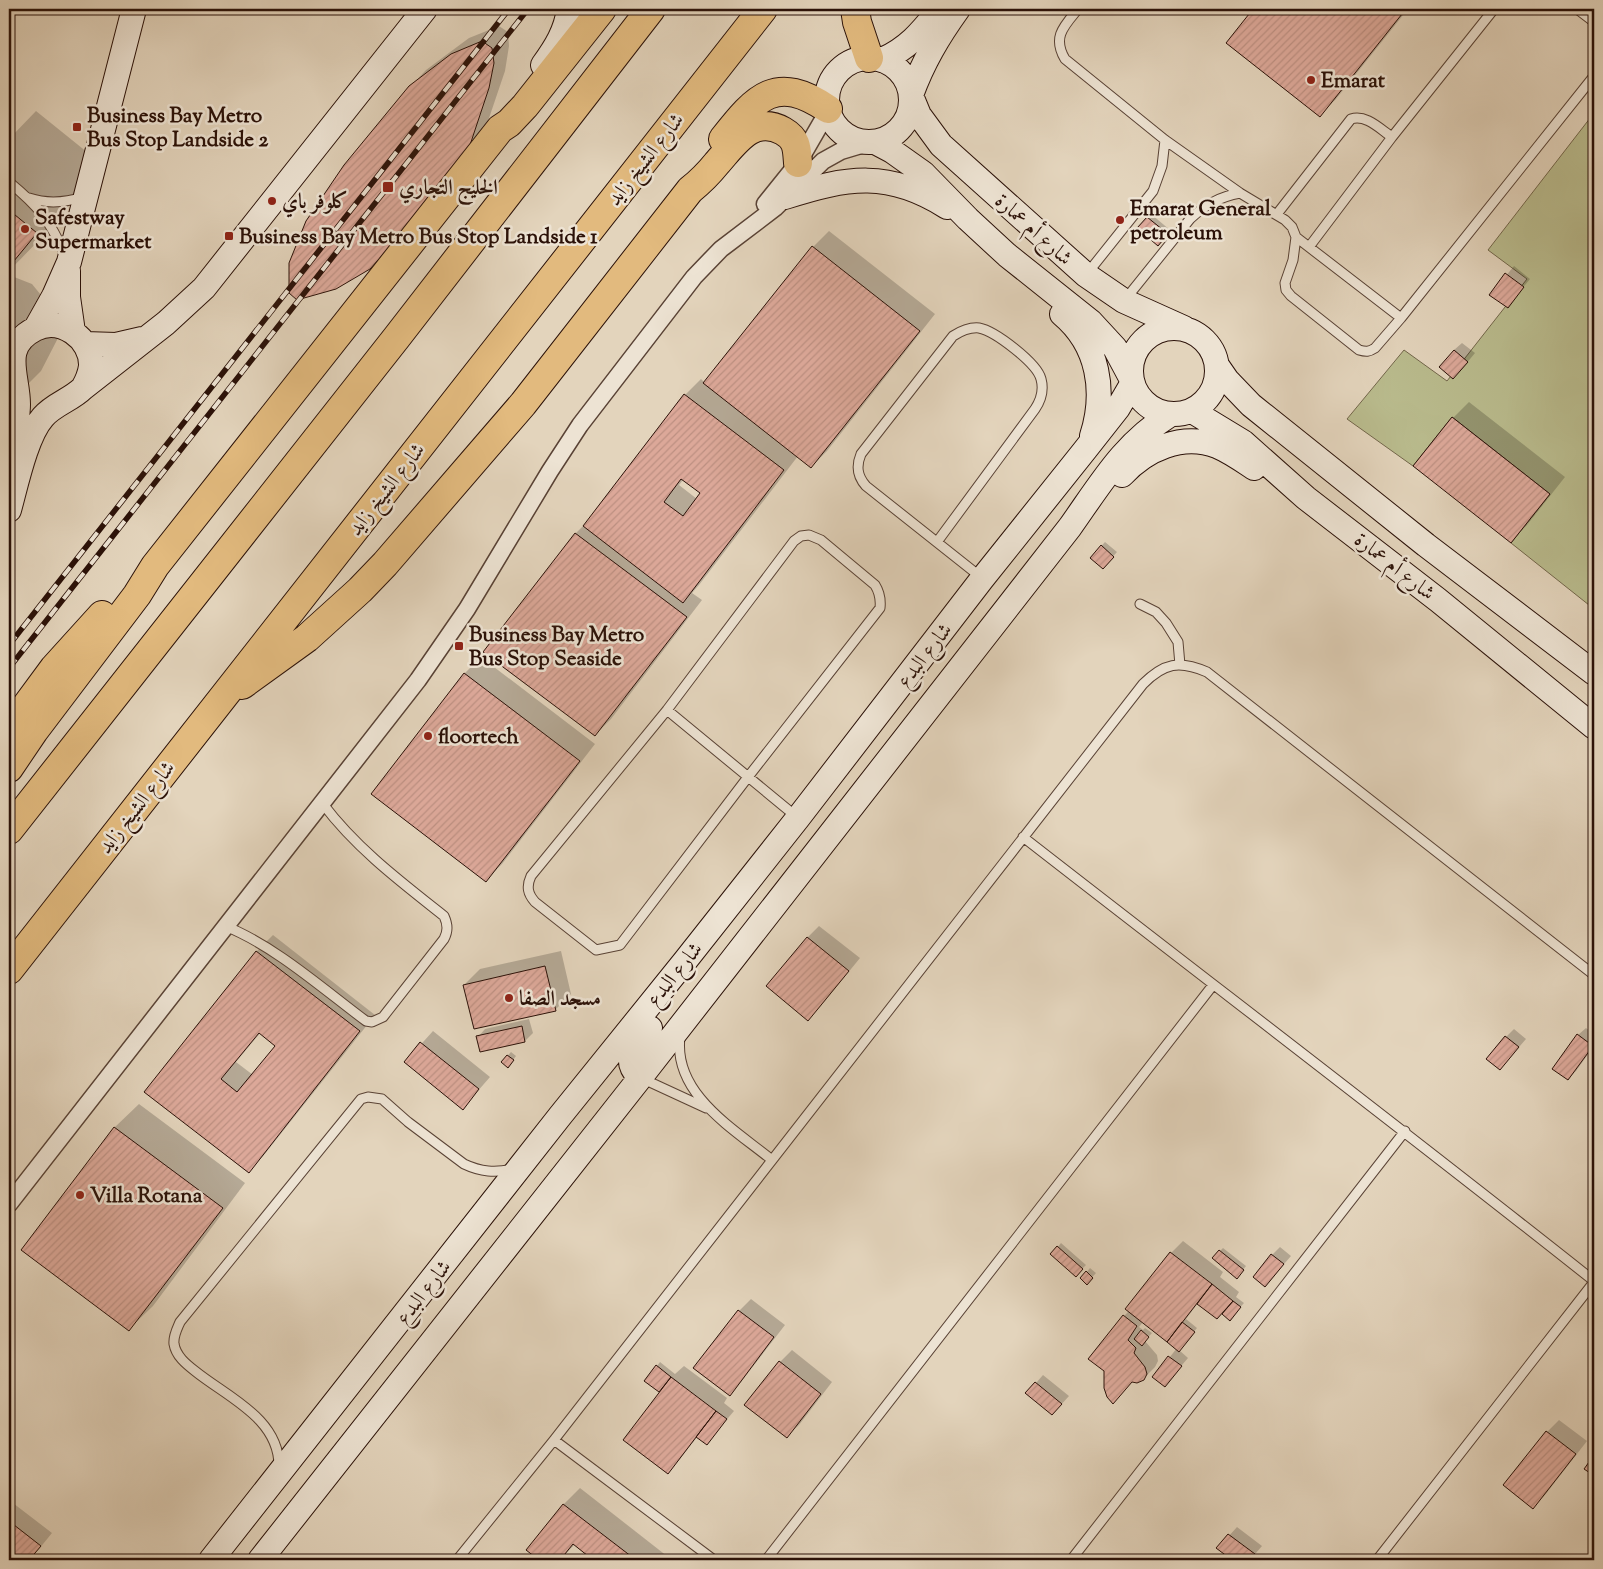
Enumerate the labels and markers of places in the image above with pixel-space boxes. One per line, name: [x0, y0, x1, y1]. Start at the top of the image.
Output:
place label: Emarat: [1321, 67, 1386, 97]
marker: Emarat: [1305, 74, 1317, 86]
place label: Business Bay Metro Bus Stop Landside 2: [87, 102, 269, 156]
marker: Business Bay Metro Bus Stop Landside 2: [71, 121, 83, 133]
place label: الخليج التجاري: [399, 174, 498, 206]
marker: الخليج التجاري: [381, 180, 395, 194]
place label: كلوفر باي: [282, 188, 348, 218]
marker: كلوفر باي: [266, 195, 278, 207]
place label: Emarat General petroleum: [1130, 195, 1271, 249]
place label: Safestway Supermarket: [35, 204, 152, 258]
marker: Emarat General petroleum: [1114, 214, 1126, 226]
marker: Safestway Supermarket: [19, 223, 31, 235]
place label: Business Bay Metro Bus Stop Landside 1: [239, 223, 598, 253]
marker: Business Bay Metro Bus Stop Landside 1: [223, 230, 235, 242]
place label: Business Bay Metro Bus Stop Seaside: [469, 621, 645, 675]
marker: Business Bay Metro Bus Stop Seaside: [453, 640, 465, 652]
place label: floortech: [438, 723, 520, 753]
marker: floortech: [422, 730, 434, 742]
place label: مسجد الصفا: [519, 985, 601, 1015]
marker: مسجد الصفا: [503, 992, 515, 1004]
place label: Villa Rotana: [90, 1182, 203, 1212]
marker: Villa Rotana: [74, 1189, 86, 1201]

